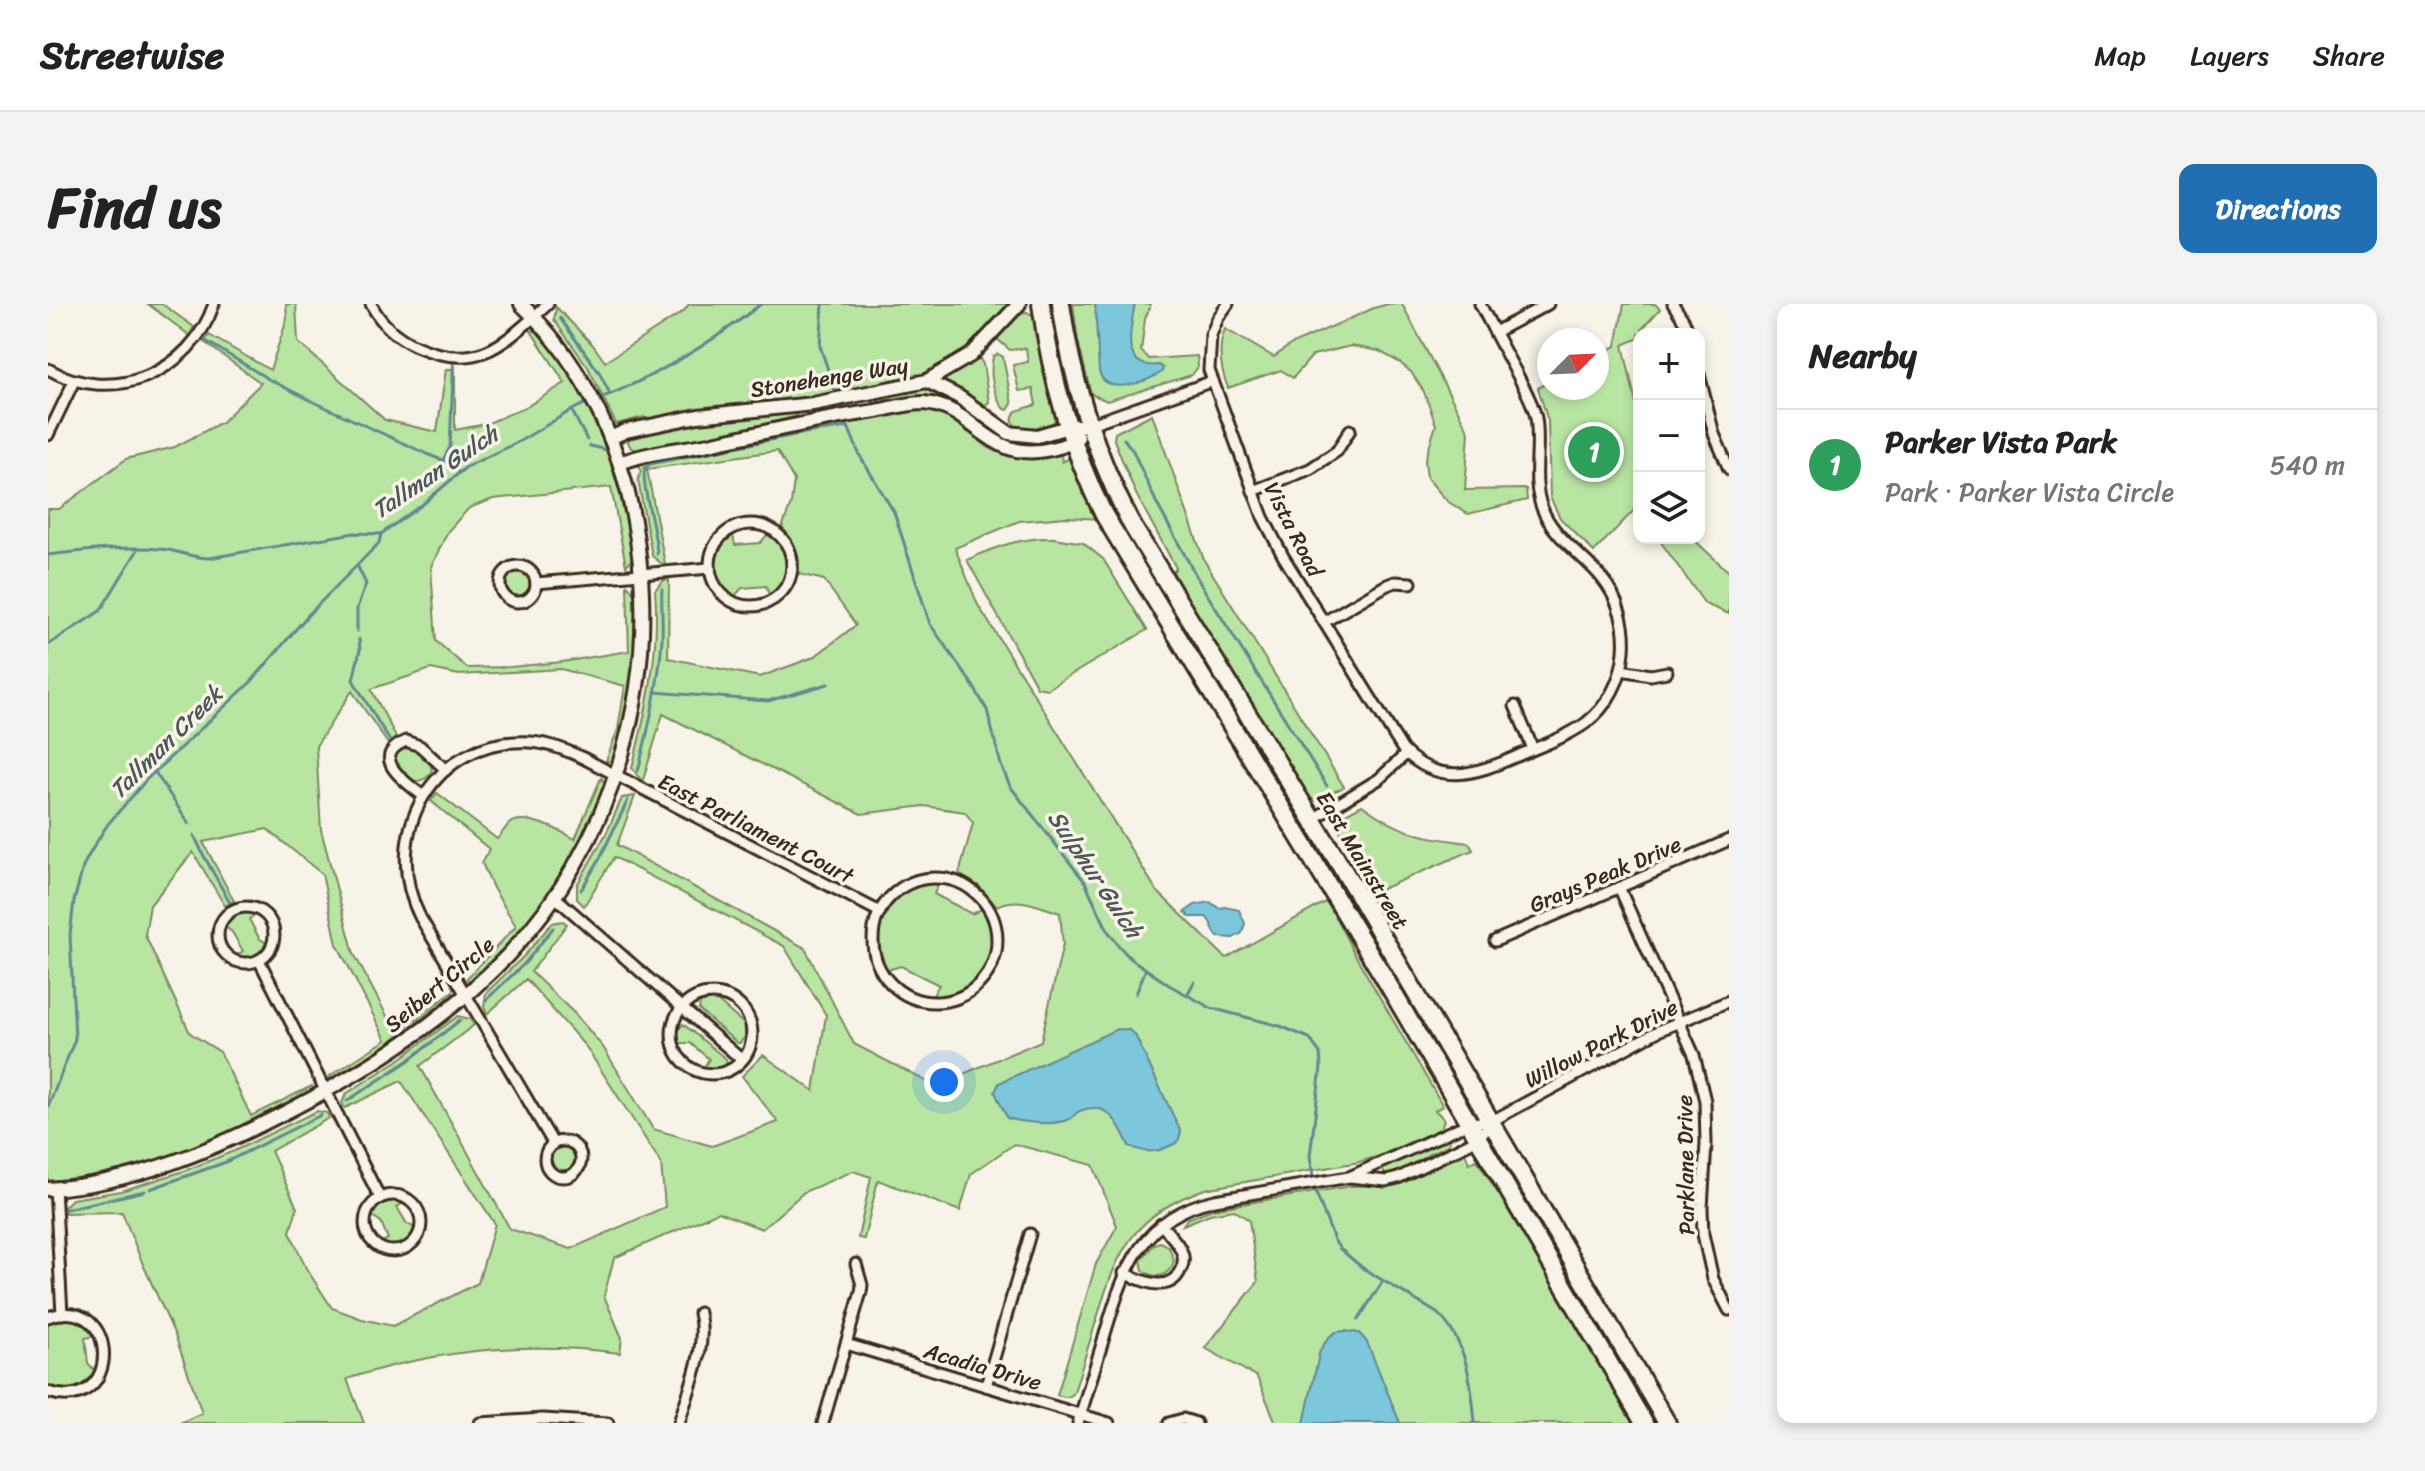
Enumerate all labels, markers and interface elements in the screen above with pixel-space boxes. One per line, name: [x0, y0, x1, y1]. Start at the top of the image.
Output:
text: Streetwise: [40, 22, 224, 89]
text: Map: [2094, 31, 2146, 80]
text: Layers: [2190, 31, 2269, 80]
text: Share: [2313, 31, 2385, 80]
text: Find us: [48, 159, 221, 258]
button: Directions: [2179, 164, 2377, 253]
text: Nearby: [1809, 326, 1917, 386]
north arrow: [1537, 328, 1609, 400]
map controls: [1633, 328, 1705, 544]
button: +: [1633, 328, 1705, 400]
street label: Stonehenge Way: [747, 346, 911, 409]
button: −: [1633, 400, 1705, 472]
water label: Tallman Gulch: [363, 412, 509, 530]
text: Parker Vista Park: [1885, 415, 2117, 469]
pin: 1: [1568, 422, 1620, 482]
text: 1: [1829, 442, 1841, 488]
text: 540 m: [2270, 442, 2345, 488]
text: Park · Parker Vista Circle: [1885, 469, 2174, 515]
button: layers: [1633, 472, 1705, 544]
street label: Vista Road: [1253, 475, 1335, 585]
water label: Tallman Creek: [99, 674, 234, 809]
street label: East Parliament Court: [651, 762, 862, 895]
street label: East Mainstreet: [1305, 783, 1420, 938]
water label: Sulphur Gulch: [1036, 801, 1155, 949]
street label: Grays Peak Drive: [1523, 825, 1688, 924]
street label: Seibert Circle: [375, 926, 504, 1043]
street label: Willow Park Drive: [1517, 988, 1685, 1099]
your location: [924, 1062, 964, 1102]
street label: Parklane Drive: [1665, 1094, 1706, 1236]
street label: Acadia Drive: [919, 1331, 1046, 1402]

